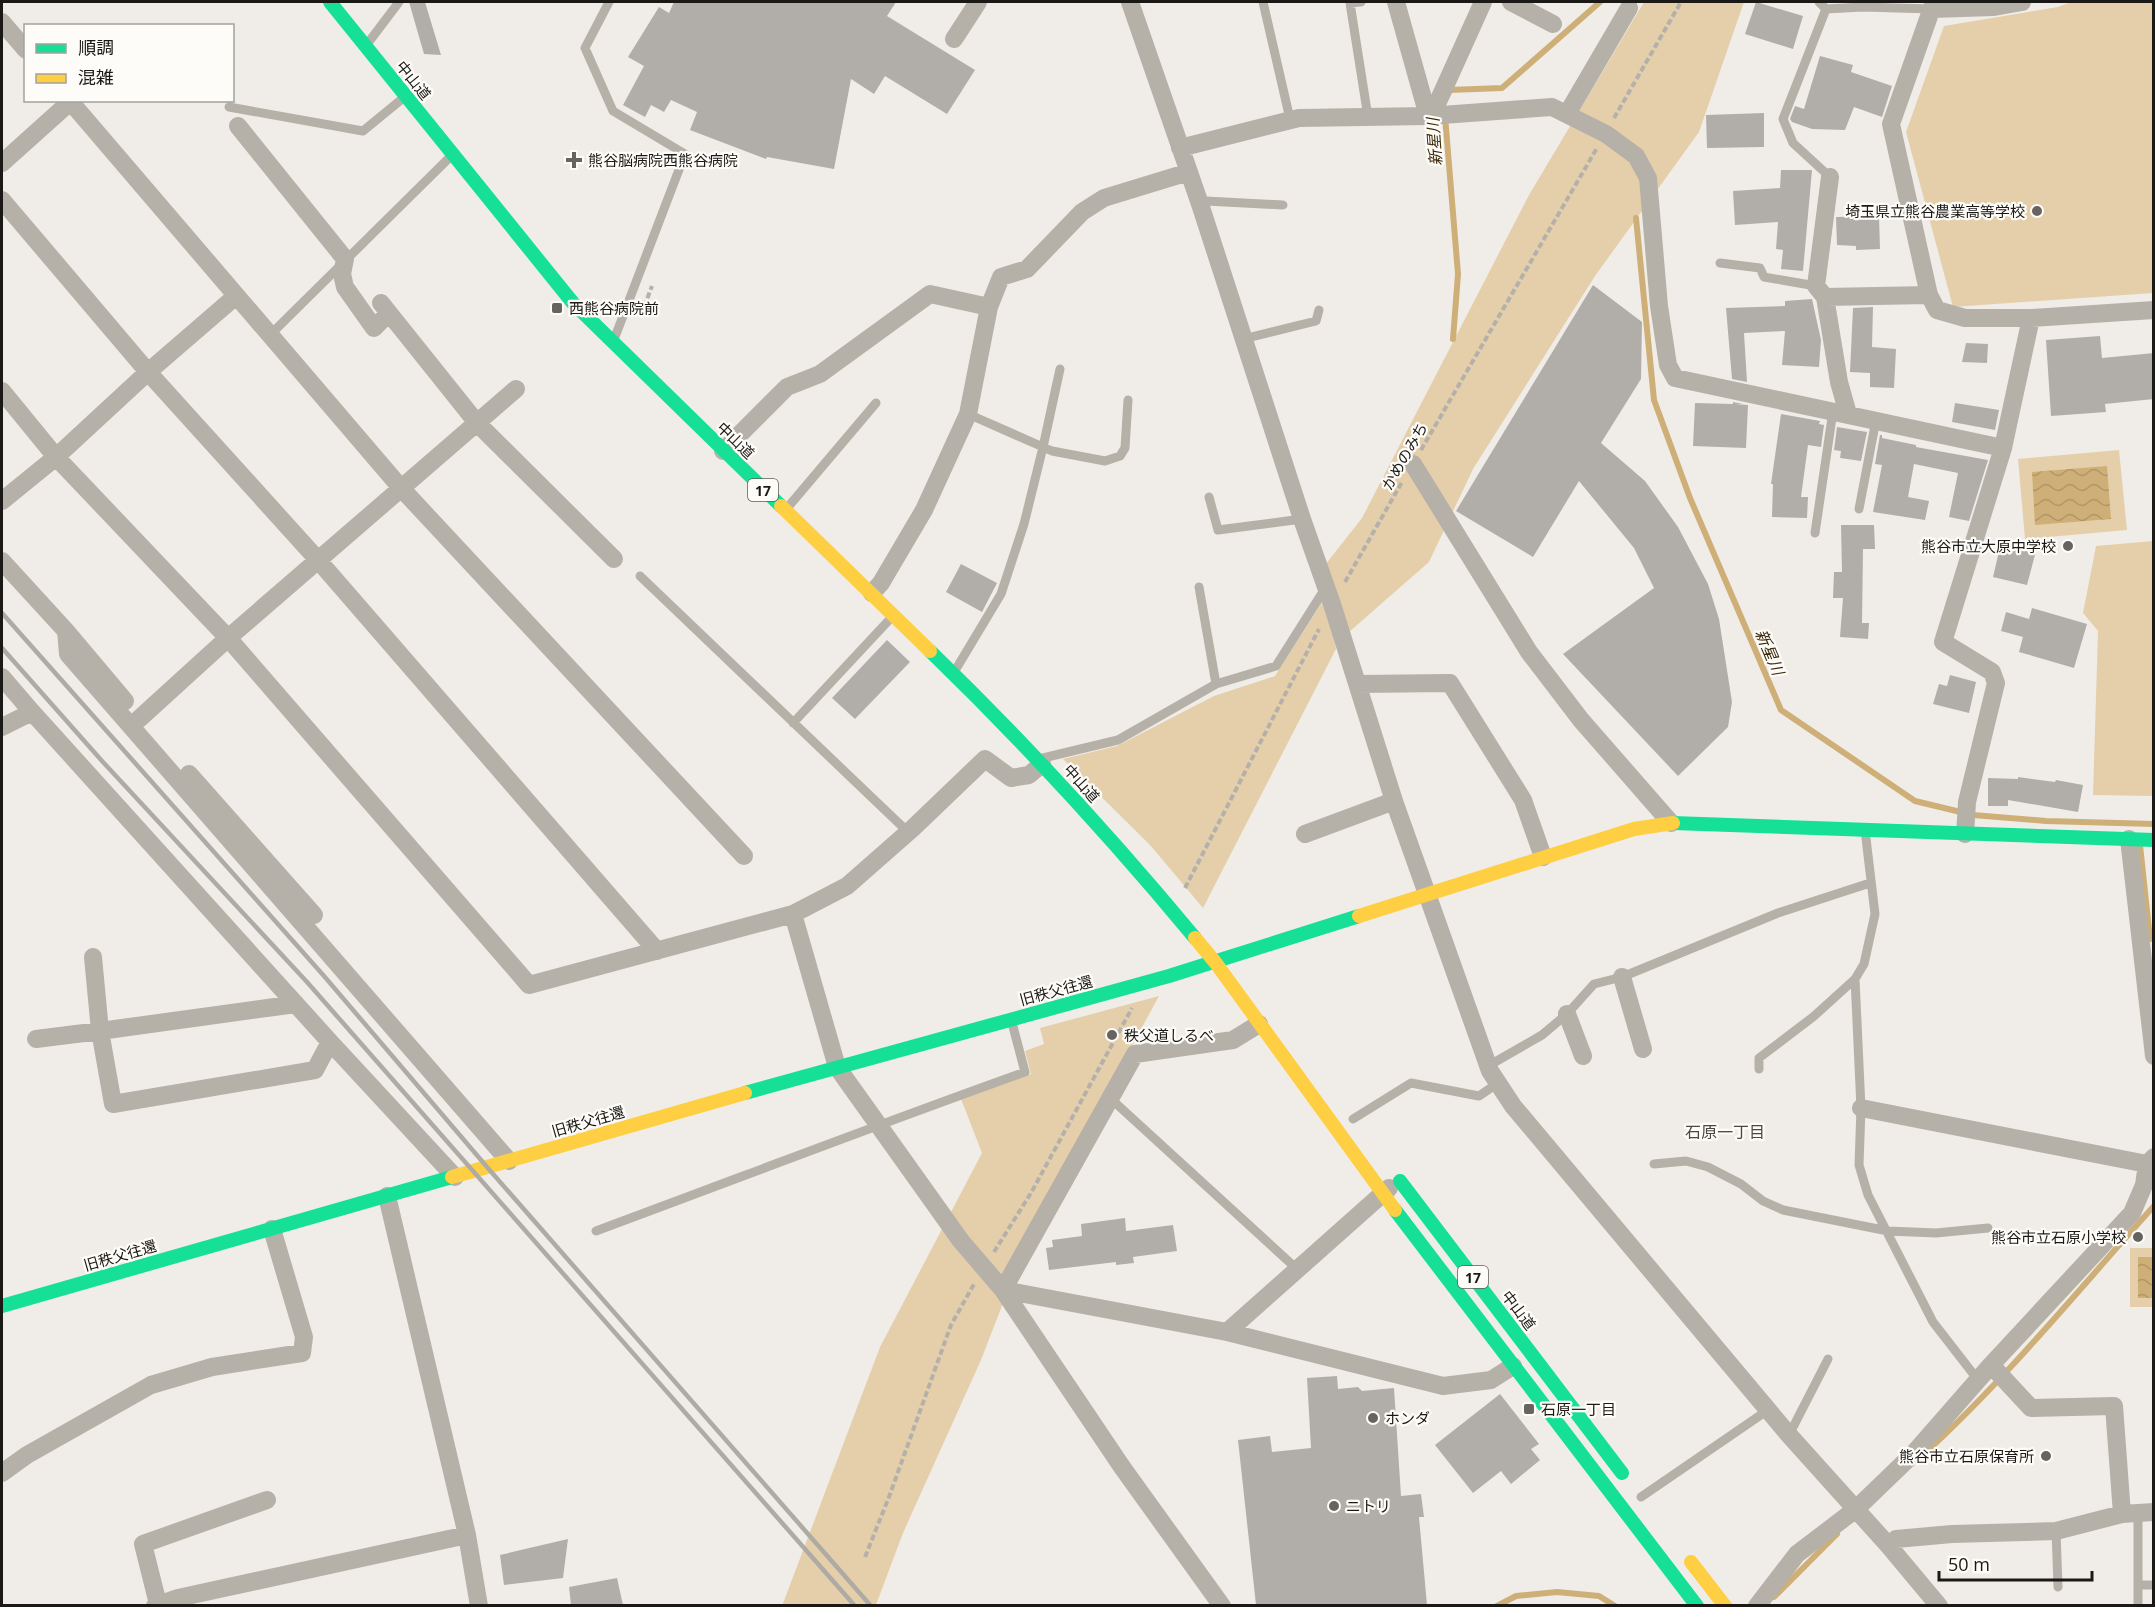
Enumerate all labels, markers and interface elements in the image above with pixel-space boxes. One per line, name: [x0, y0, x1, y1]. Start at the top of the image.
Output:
legend: [24, 24, 234, 102]
text: 順調: [78, 35, 114, 59]
street label: 中山道: [392, 56, 436, 104]
text: 混雑: [78, 65, 114, 89]
water label: 新星川: [1421, 115, 1447, 167]
place label: 熊谷脳病院西熊谷病院: [588, 150, 738, 170]
marker: 熊谷脳病院西熊谷病院: [565, 151, 583, 169]
place label: 埼玉県立熊谷農業高等学校: [1845, 201, 2025, 221]
marker: 埼玉県立熊谷農業高等学校: [2030, 204, 2044, 218]
place label: 西熊谷病院前: [569, 298, 659, 318]
marker: 西熊谷病院前: [550, 301, 564, 315]
street label: 中山道: [713, 417, 759, 463]
street label: かめのみち: [1377, 419, 1431, 493]
road number: 17: [748, 479, 778, 501]
place label: 熊谷市立大原中学校: [1921, 536, 2056, 556]
marker: 熊谷市立大原中学校: [2061, 539, 2075, 553]
water label: 新星川: [1750, 626, 1790, 680]
street label: 中山道: [1060, 760, 1104, 806]
street label: 旧秩父往還: [1017, 971, 1095, 1009]
place label: 秩父道しるべ: [1124, 1025, 1214, 1045]
marker: 秩父道しるべ: [1105, 1028, 1119, 1042]
street label: 旧秩父往還: [549, 1101, 627, 1141]
district label: 石原一丁目: [1685, 1121, 1765, 1143]
place label: 熊谷市立石原小学校: [1991, 1227, 2126, 1247]
marker: 熊谷市立石原小学校: [2131, 1230, 2145, 1244]
street label: 旧秩父往還: [81, 1235, 159, 1275]
road number: 17: [1458, 1266, 1488, 1288]
street label: 中山道: [1497, 1286, 1541, 1334]
place label: 石原一丁目: [1541, 1399, 1616, 1419]
marker: 石原一丁目: [1522, 1402, 1536, 1416]
place label: ホンダ: [1385, 1408, 1430, 1428]
marker: ホンダ: [1366, 1411, 1380, 1425]
place label: 熊谷市立石原保育所: [1899, 1446, 2034, 1466]
marker: 熊谷市立石原保育所: [2039, 1449, 2053, 1463]
place label: ニトリ: [1346, 1496, 1391, 1516]
marker: ニトリ: [1327, 1499, 1341, 1513]
scale bar: [1939, 1544, 2092, 1582]
text: 50 m: [1948, 1552, 1990, 1576]

